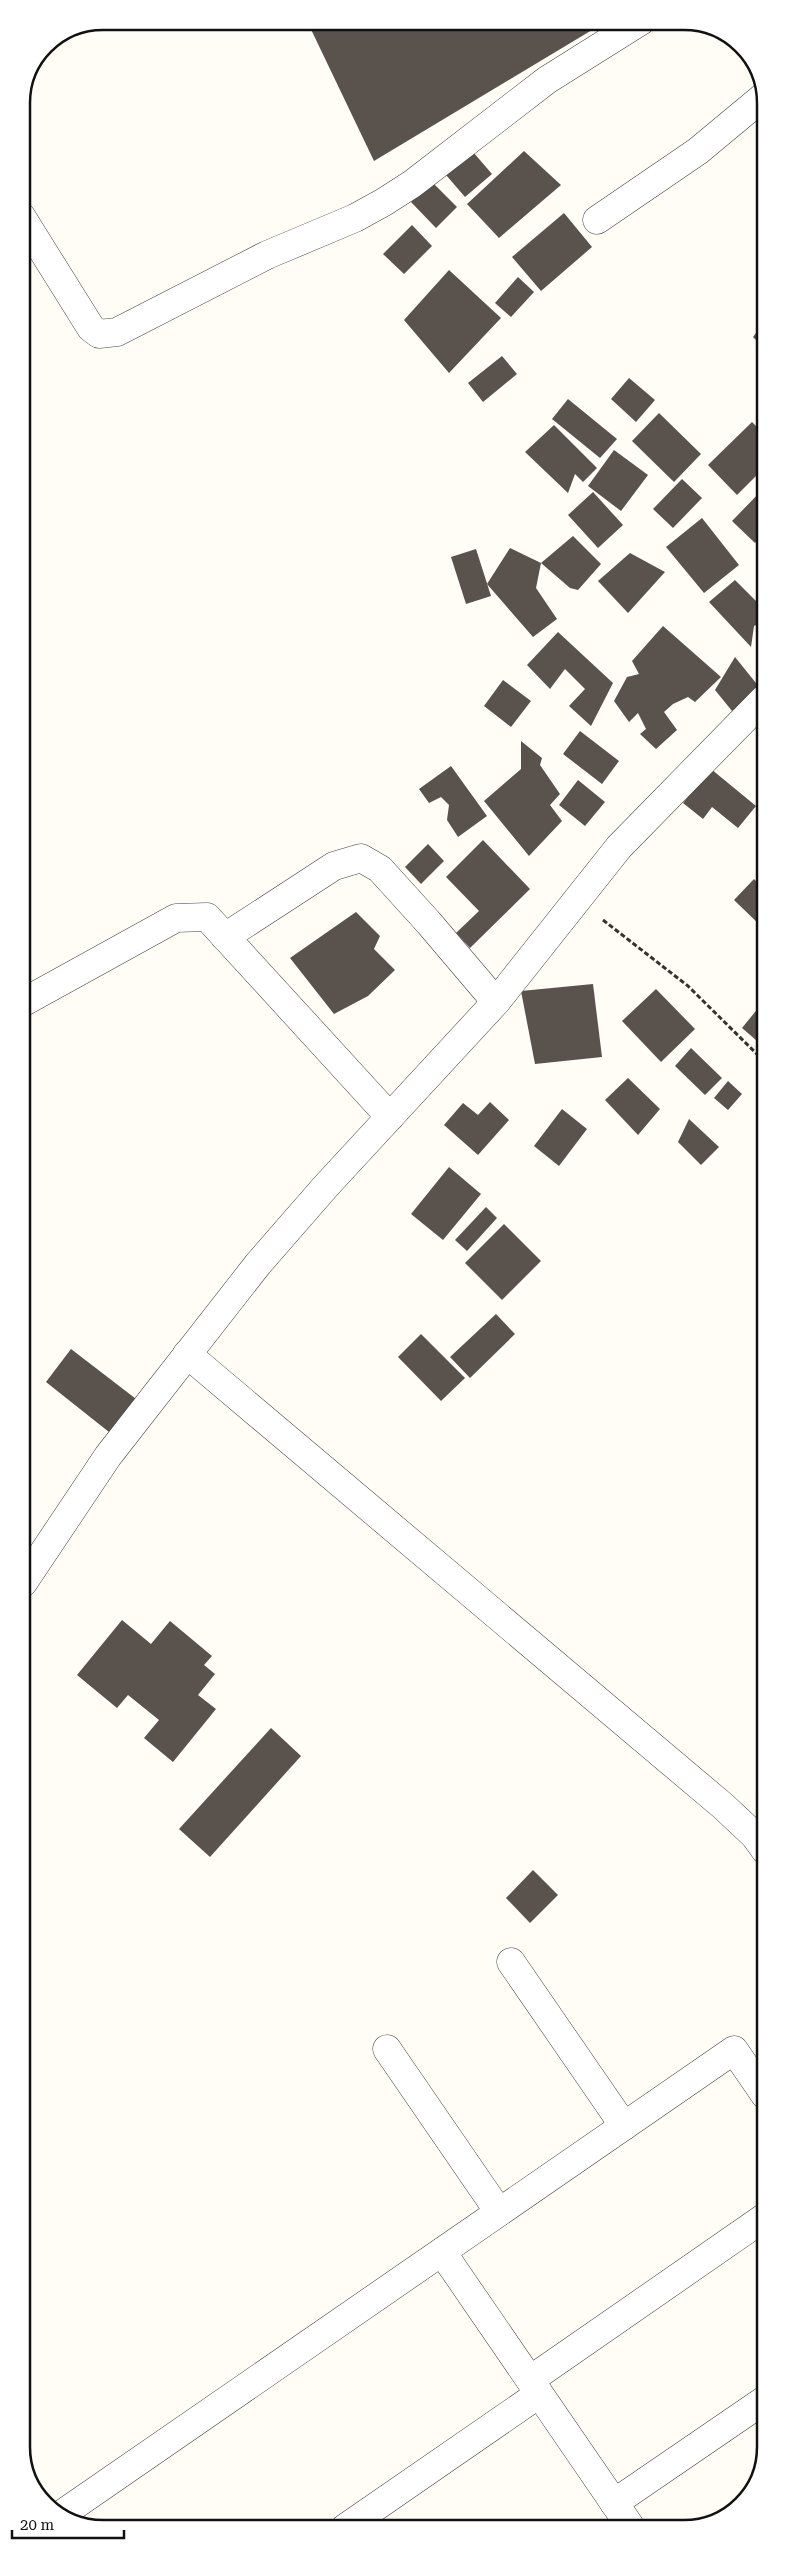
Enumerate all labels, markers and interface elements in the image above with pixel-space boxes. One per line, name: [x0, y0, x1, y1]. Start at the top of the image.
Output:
scale bar: [12, 2508, 125, 2540]
text: 20 m: [20, 2516, 55, 2534]

